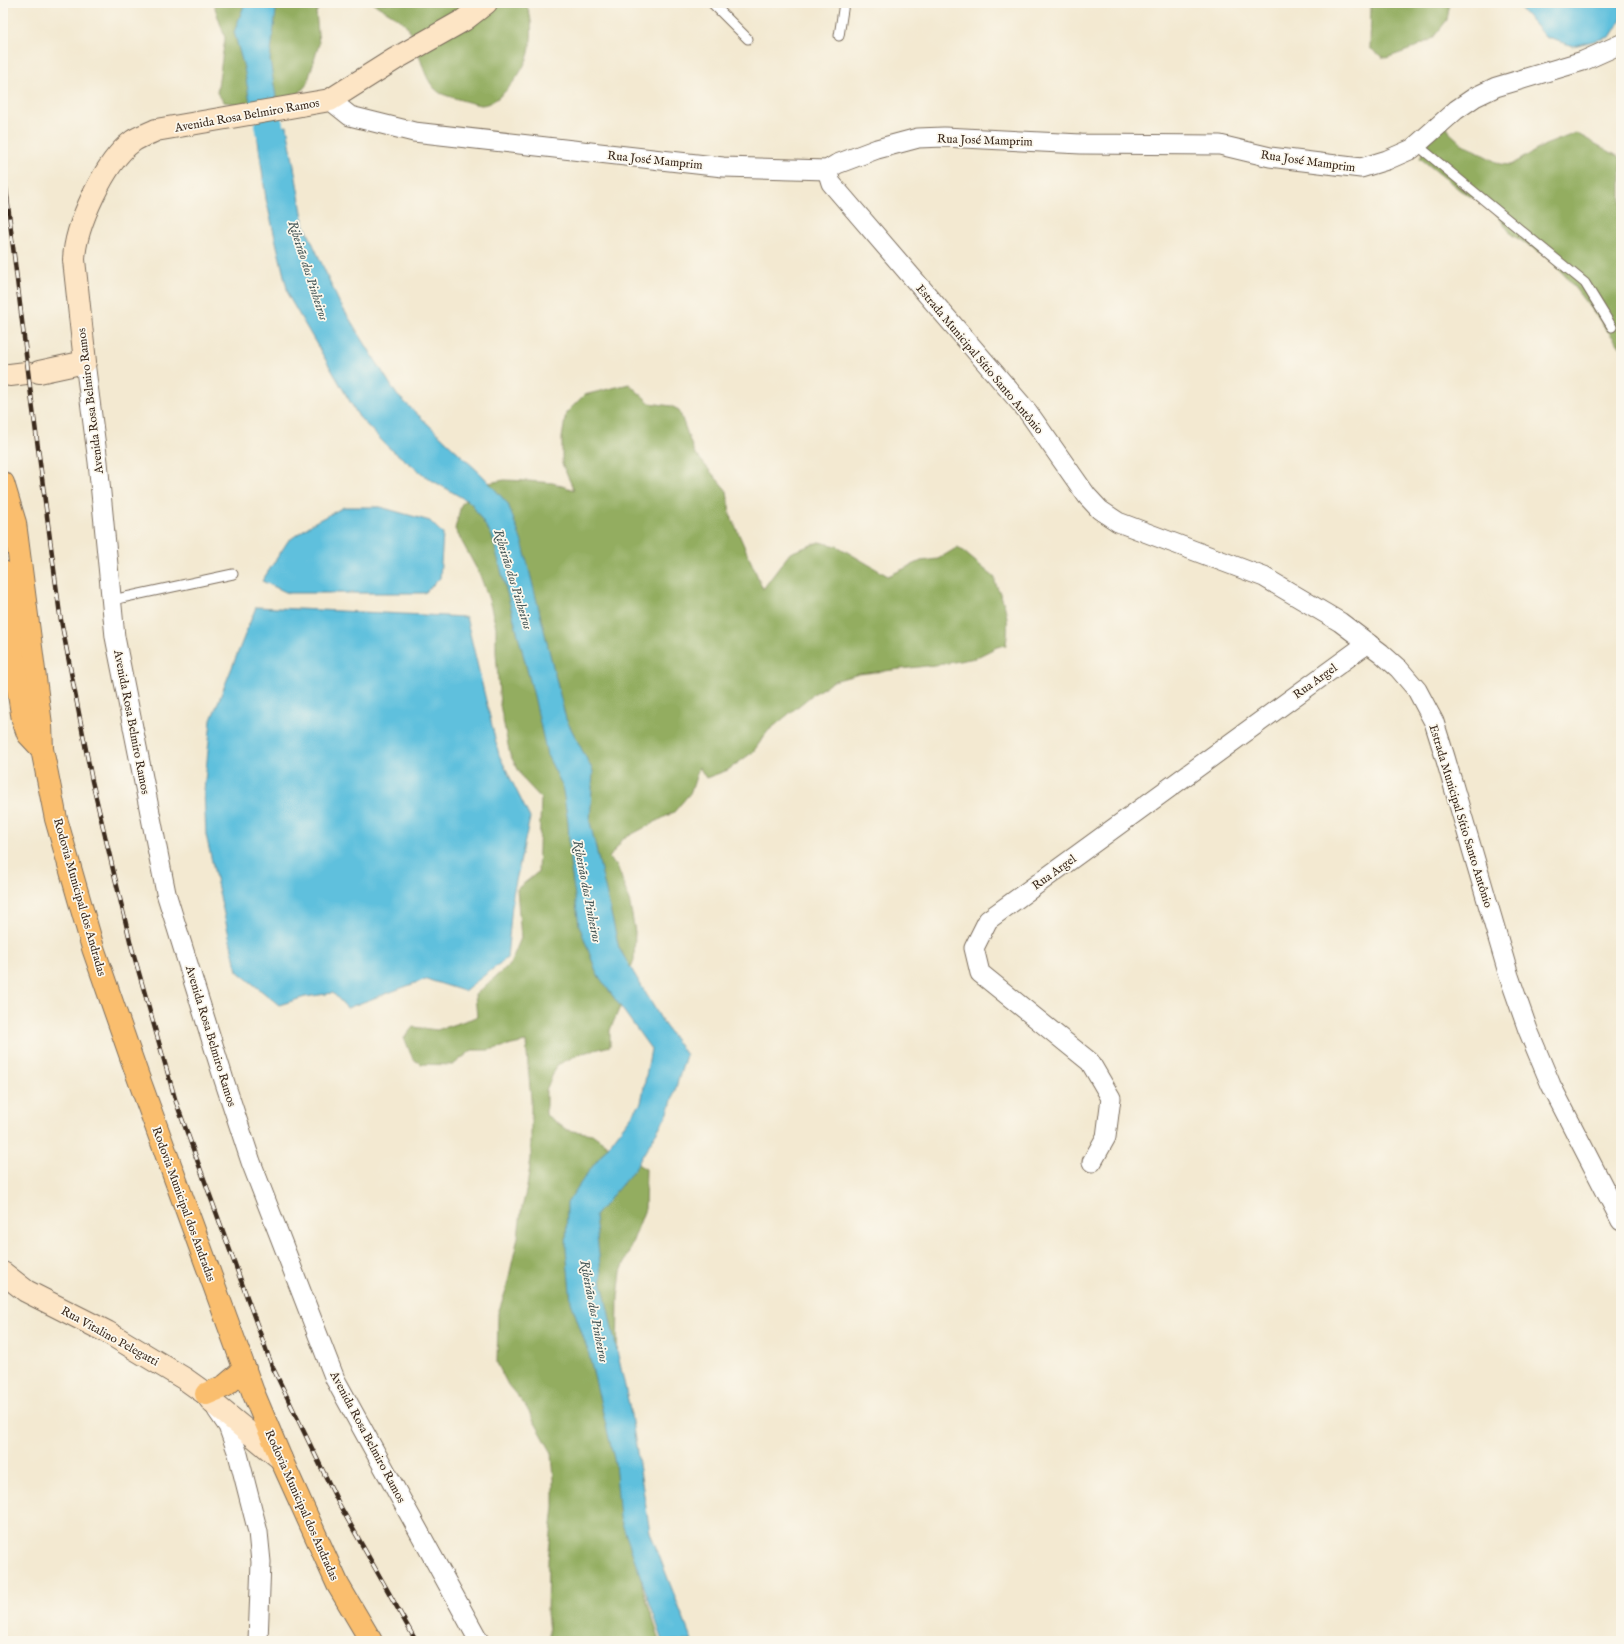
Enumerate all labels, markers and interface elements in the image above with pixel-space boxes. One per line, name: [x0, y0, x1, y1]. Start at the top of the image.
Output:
street label: Avenida Rosa Belmiro Ramos: [173, 95, 321, 136]
street label: Rua José Mamprim: [937, 131, 1033, 151]
street label: Rua José Mamprim: [1259, 147, 1356, 177]
street label: Rua José Mamprim: [607, 148, 703, 174]
water label: Ribeirão dos Pinheiros: [283, 218, 332, 323]
street label: Estrada Municipal Sítio Santo Antônio: [912, 281, 1047, 438]
street label: Avenida Rosa Belmiro Ramos: [74, 327, 107, 476]
water label: Ribeirão dos Pinheiros: [489, 527, 536, 632]
street label: Avenida Rosa Belmiro Ramos: [110, 648, 153, 796]
street label: Rua Argel: [1290, 660, 1341, 702]
street label: Estrada Municipal Sítio Santo Antônio: [1424, 723, 1496, 910]
street label: Rodovia Municipal dos Andradas: [49, 816, 109, 978]
water label: Ribeirão dos Pinheiros: [568, 839, 605, 944]
street label: Rua Argel: [1029, 851, 1080, 893]
street label: Avenida Rosa Belmiro Ramos: [182, 963, 239, 1109]
street label: Rodovia Municipal dos Andradas: [148, 1125, 219, 1284]
water label: Ribeirão dos Pinheiros: [575, 1259, 612, 1364]
street label: Rua Vitalino Pelegatti: [58, 1303, 161, 1370]
street label: Avenida Rosa Belmiro Ramos: [326, 1368, 409, 1506]
street label: Rodovia Municipal dos Andradas: [261, 1427, 342, 1583]

